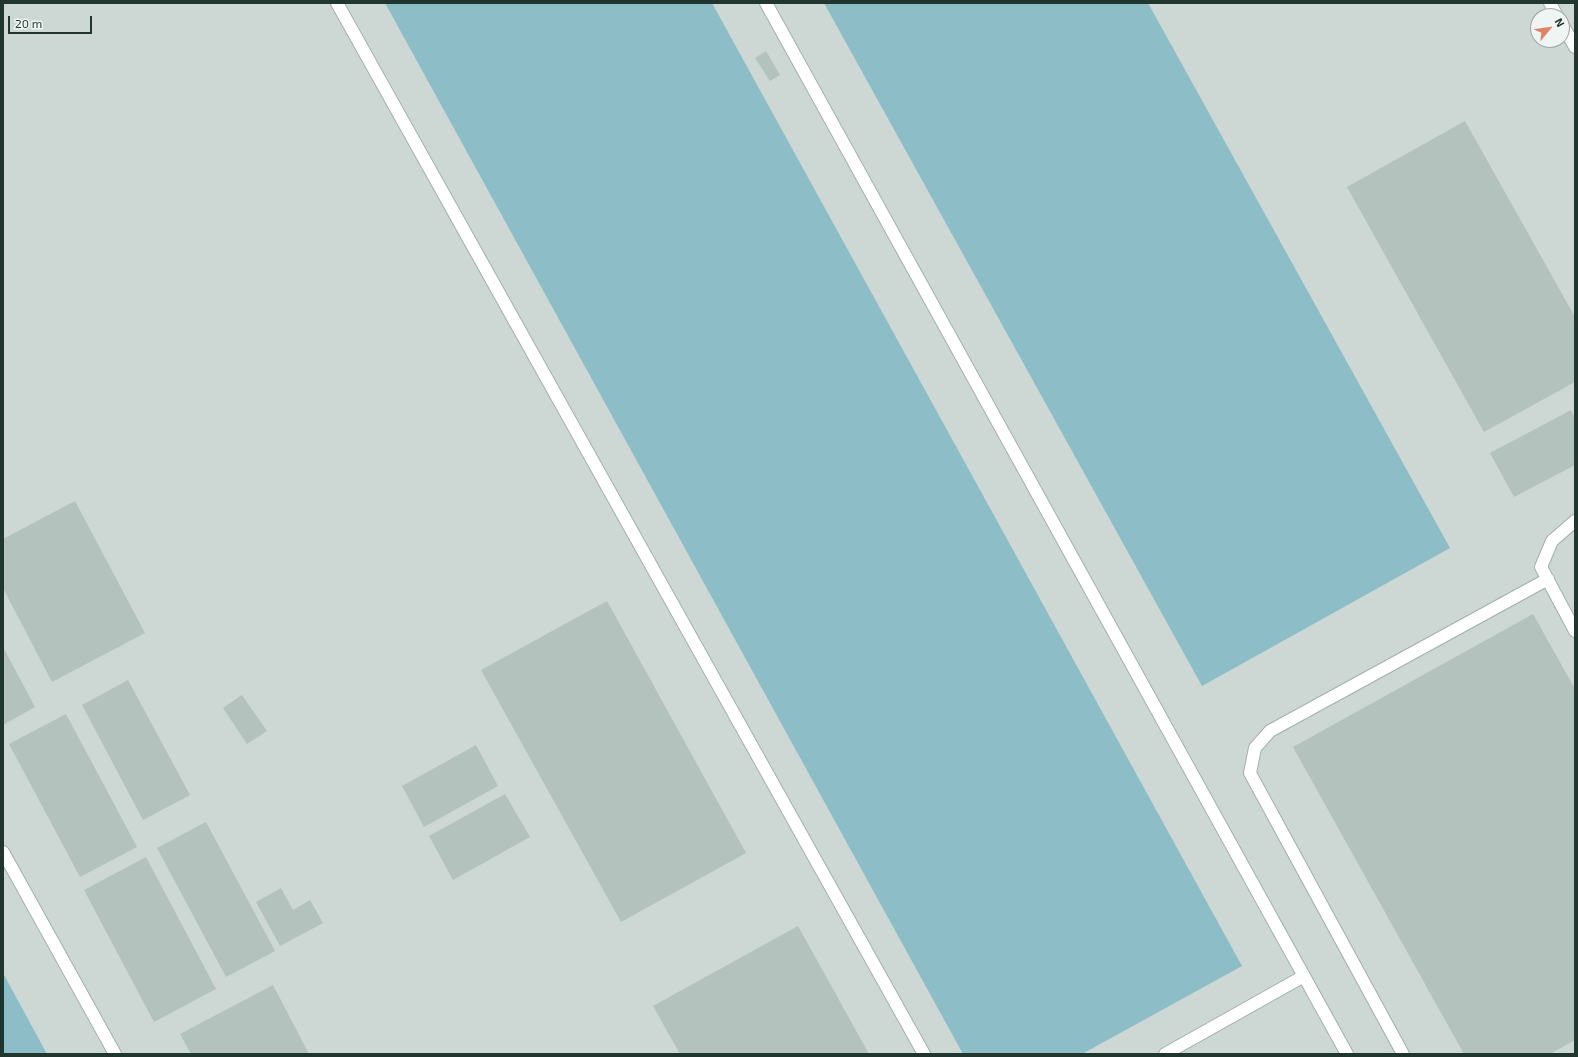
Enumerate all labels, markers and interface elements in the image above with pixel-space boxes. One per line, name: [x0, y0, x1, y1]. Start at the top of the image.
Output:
scale bar: [10, 8, 94, 34]
north arrow: [1530, 8, 1570, 48]
text: 20 m: [15, 16, 42, 30]
text: N: [1552, 16, 1568, 29]

